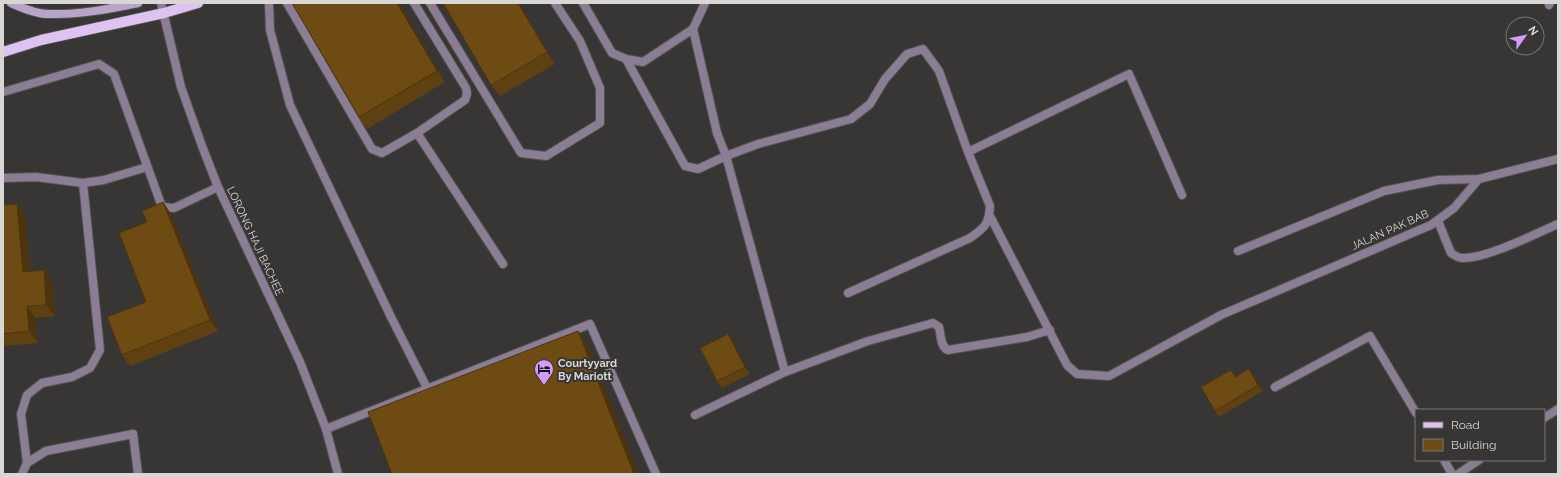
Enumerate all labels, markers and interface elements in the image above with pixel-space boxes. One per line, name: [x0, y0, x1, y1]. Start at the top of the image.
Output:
north arrow: [1505, 16, 1545, 56]
text: N: [1525, 24, 1541, 38]
street label: LORONG HAJI BACHEE: [224, 184, 286, 298]
street label: JALAN PAK BAB: [1349, 207, 1431, 253]
place label: Courtyyard By Mariott: [558, 357, 617, 383]
hotel icon: Courtyyard By Mariott: [533, 358, 555, 386]
legend: [1415, 409, 1545, 461]
text: Road: [1451, 418, 1480, 432]
text: Building: [1451, 438, 1497, 452]

